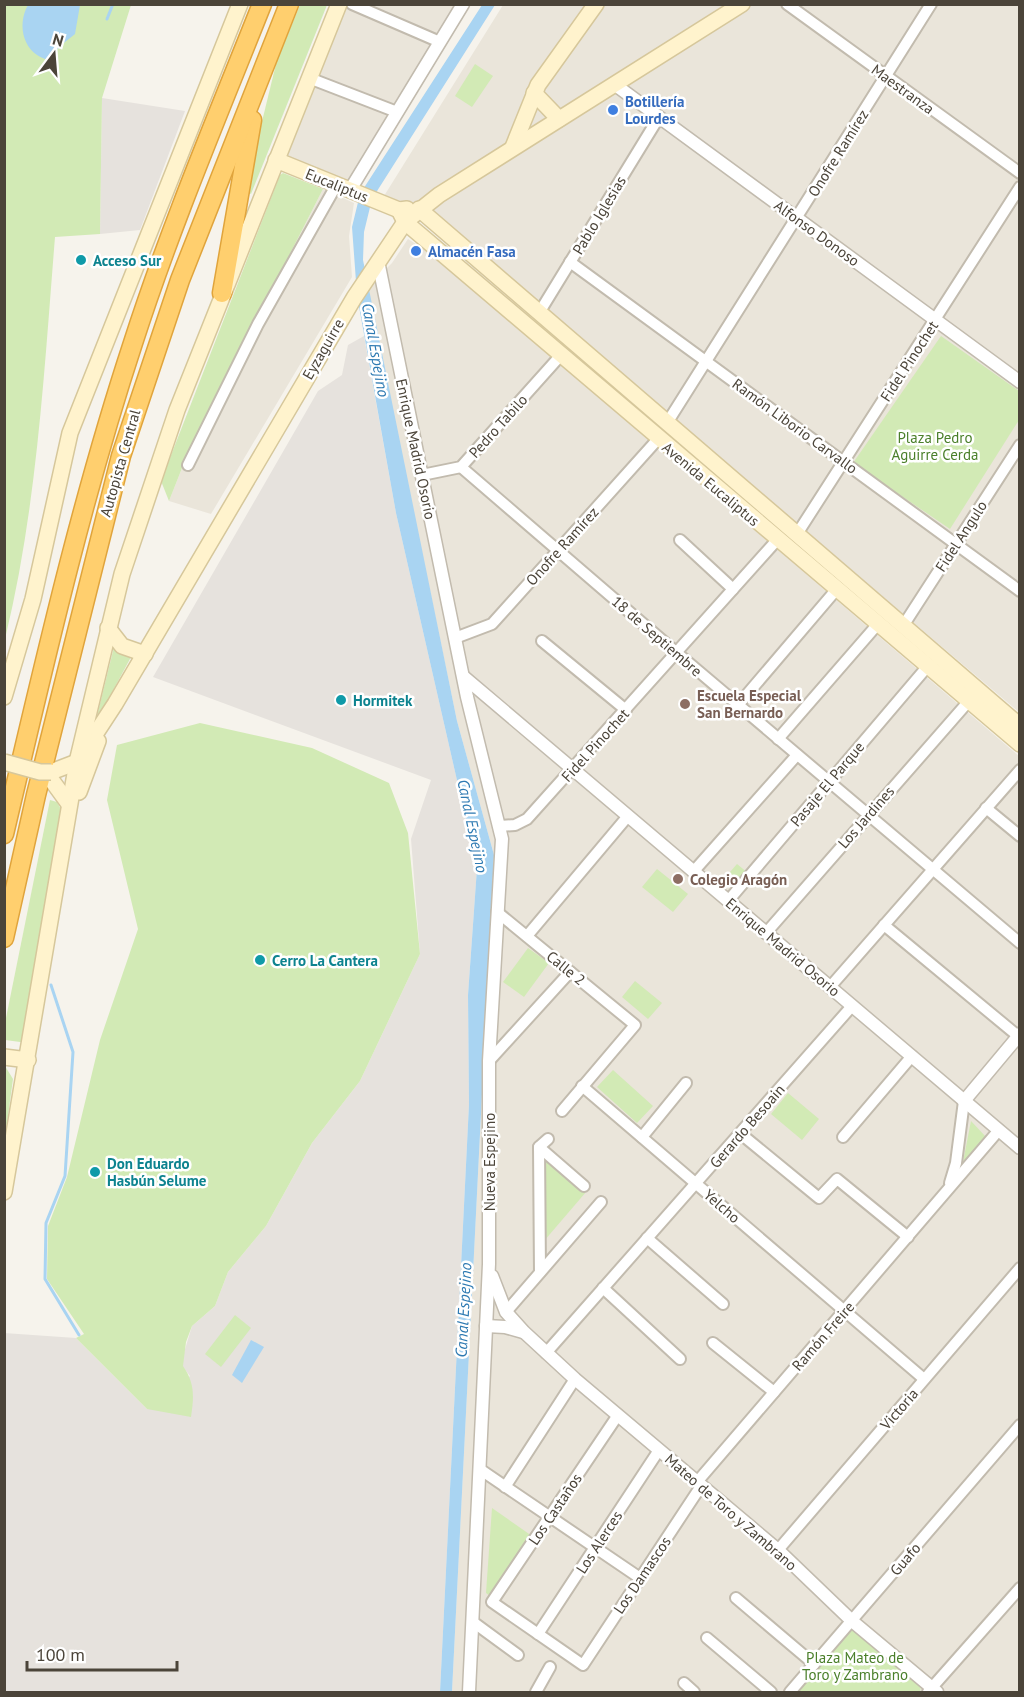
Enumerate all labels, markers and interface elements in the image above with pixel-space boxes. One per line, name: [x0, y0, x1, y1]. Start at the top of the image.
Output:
north arrow: [24, 24, 84, 84]
text: N: [50, 29, 66, 51]
street label: Maestranza: [868, 60, 938, 118]
place label: Botillería Lourdes: [625, 92, 684, 128]
marker: Botillería Lourdes: [606, 103, 620, 117]
street label: Onofre Ramírez: [804, 106, 872, 200]
street label: Eucaliptus: [303, 164, 371, 206]
street label: Pablo Iglesias: [568, 172, 630, 258]
street label: Alfonso Donoso: [771, 196, 863, 270]
place label: Almacén Fasa: [428, 242, 516, 261]
marker: Almacén Fasa: [409, 244, 423, 258]
place label: Acceso Sur: [93, 251, 162, 270]
marker: Acceso Sur: [74, 253, 88, 267]
water label: Canal Espejino: [358, 301, 394, 399]
street label: Eyzaguirre: [298, 315, 348, 383]
street label: Fidel Pinochet: [876, 317, 942, 405]
street label: Ramón Liborio Carvallo: [729, 374, 861, 478]
street label: Enrique Madrid Osorio: [392, 377, 440, 521]
street label: Pedro Tabilo: [465, 390, 531, 462]
street label: Autopista Central: [96, 407, 145, 519]
park label: Plaza Pedro Aguirre Cerda: [892, 428, 978, 464]
street label: Avenida Eucaliptus: [659, 438, 763, 530]
street label: Fidel Angulo: [931, 497, 991, 575]
street label: Onofre Ramírez: [522, 503, 602, 589]
street label: 18 de Septiembre: [608, 592, 706, 680]
place label: Escuela Especial San Bernardo: [697, 686, 802, 722]
place label: Hormitek: [353, 691, 413, 710]
marker: Hormitek: [334, 693, 348, 707]
marker: Escuela Especial San Bernardo: [678, 697, 692, 711]
street label: Fidel Pinochet: [557, 704, 633, 786]
street label: Pasaje El Parque: [786, 738, 868, 830]
water label: Canal Espejino: [453, 777, 493, 875]
street label: Los Jardines: [834, 782, 898, 852]
place label: Colegio Aragón: [690, 870, 787, 889]
marker: Colegio Aragón: [671, 872, 685, 886]
street label: Enrique Madrid Osorio: [722, 894, 844, 1000]
street label: Calle 2: [543, 947, 589, 989]
place label: Cerro La Cantera: [272, 951, 378, 970]
marker: Cerro La Cantera: [253, 953, 267, 967]
street label: Gerardo Besoain: [705, 1080, 789, 1172]
street label: Nueva Espejino: [480, 1113, 499, 1211]
place label: Don Eduardo Hasbún Selume: [107, 1154, 207, 1190]
marker: Don Eduardo Hasbún Selume: [88, 1165, 102, 1179]
street label: Yelcho: [700, 1185, 744, 1227]
water label: Canal Espejino: [451, 1262, 475, 1358]
street label: Ramón Freire: [788, 1297, 858, 1375]
street label: Victoria: [875, 1384, 922, 1434]
street label: Mateo de Toro y Zambrano: [661, 1449, 801, 1575]
street label: Los Castaños: [524, 1470, 586, 1548]
street label: Los Alerces: [572, 1507, 626, 1577]
street label: Los Damascos: [609, 1533, 675, 1617]
street label: Guafo: [886, 1539, 924, 1579]
scale bar: [27, 1634, 177, 1672]
text: 100 m: [36, 1643, 85, 1666]
park label: Plaza Mateo de Toro y Zambrano: [802, 1648, 908, 1684]

